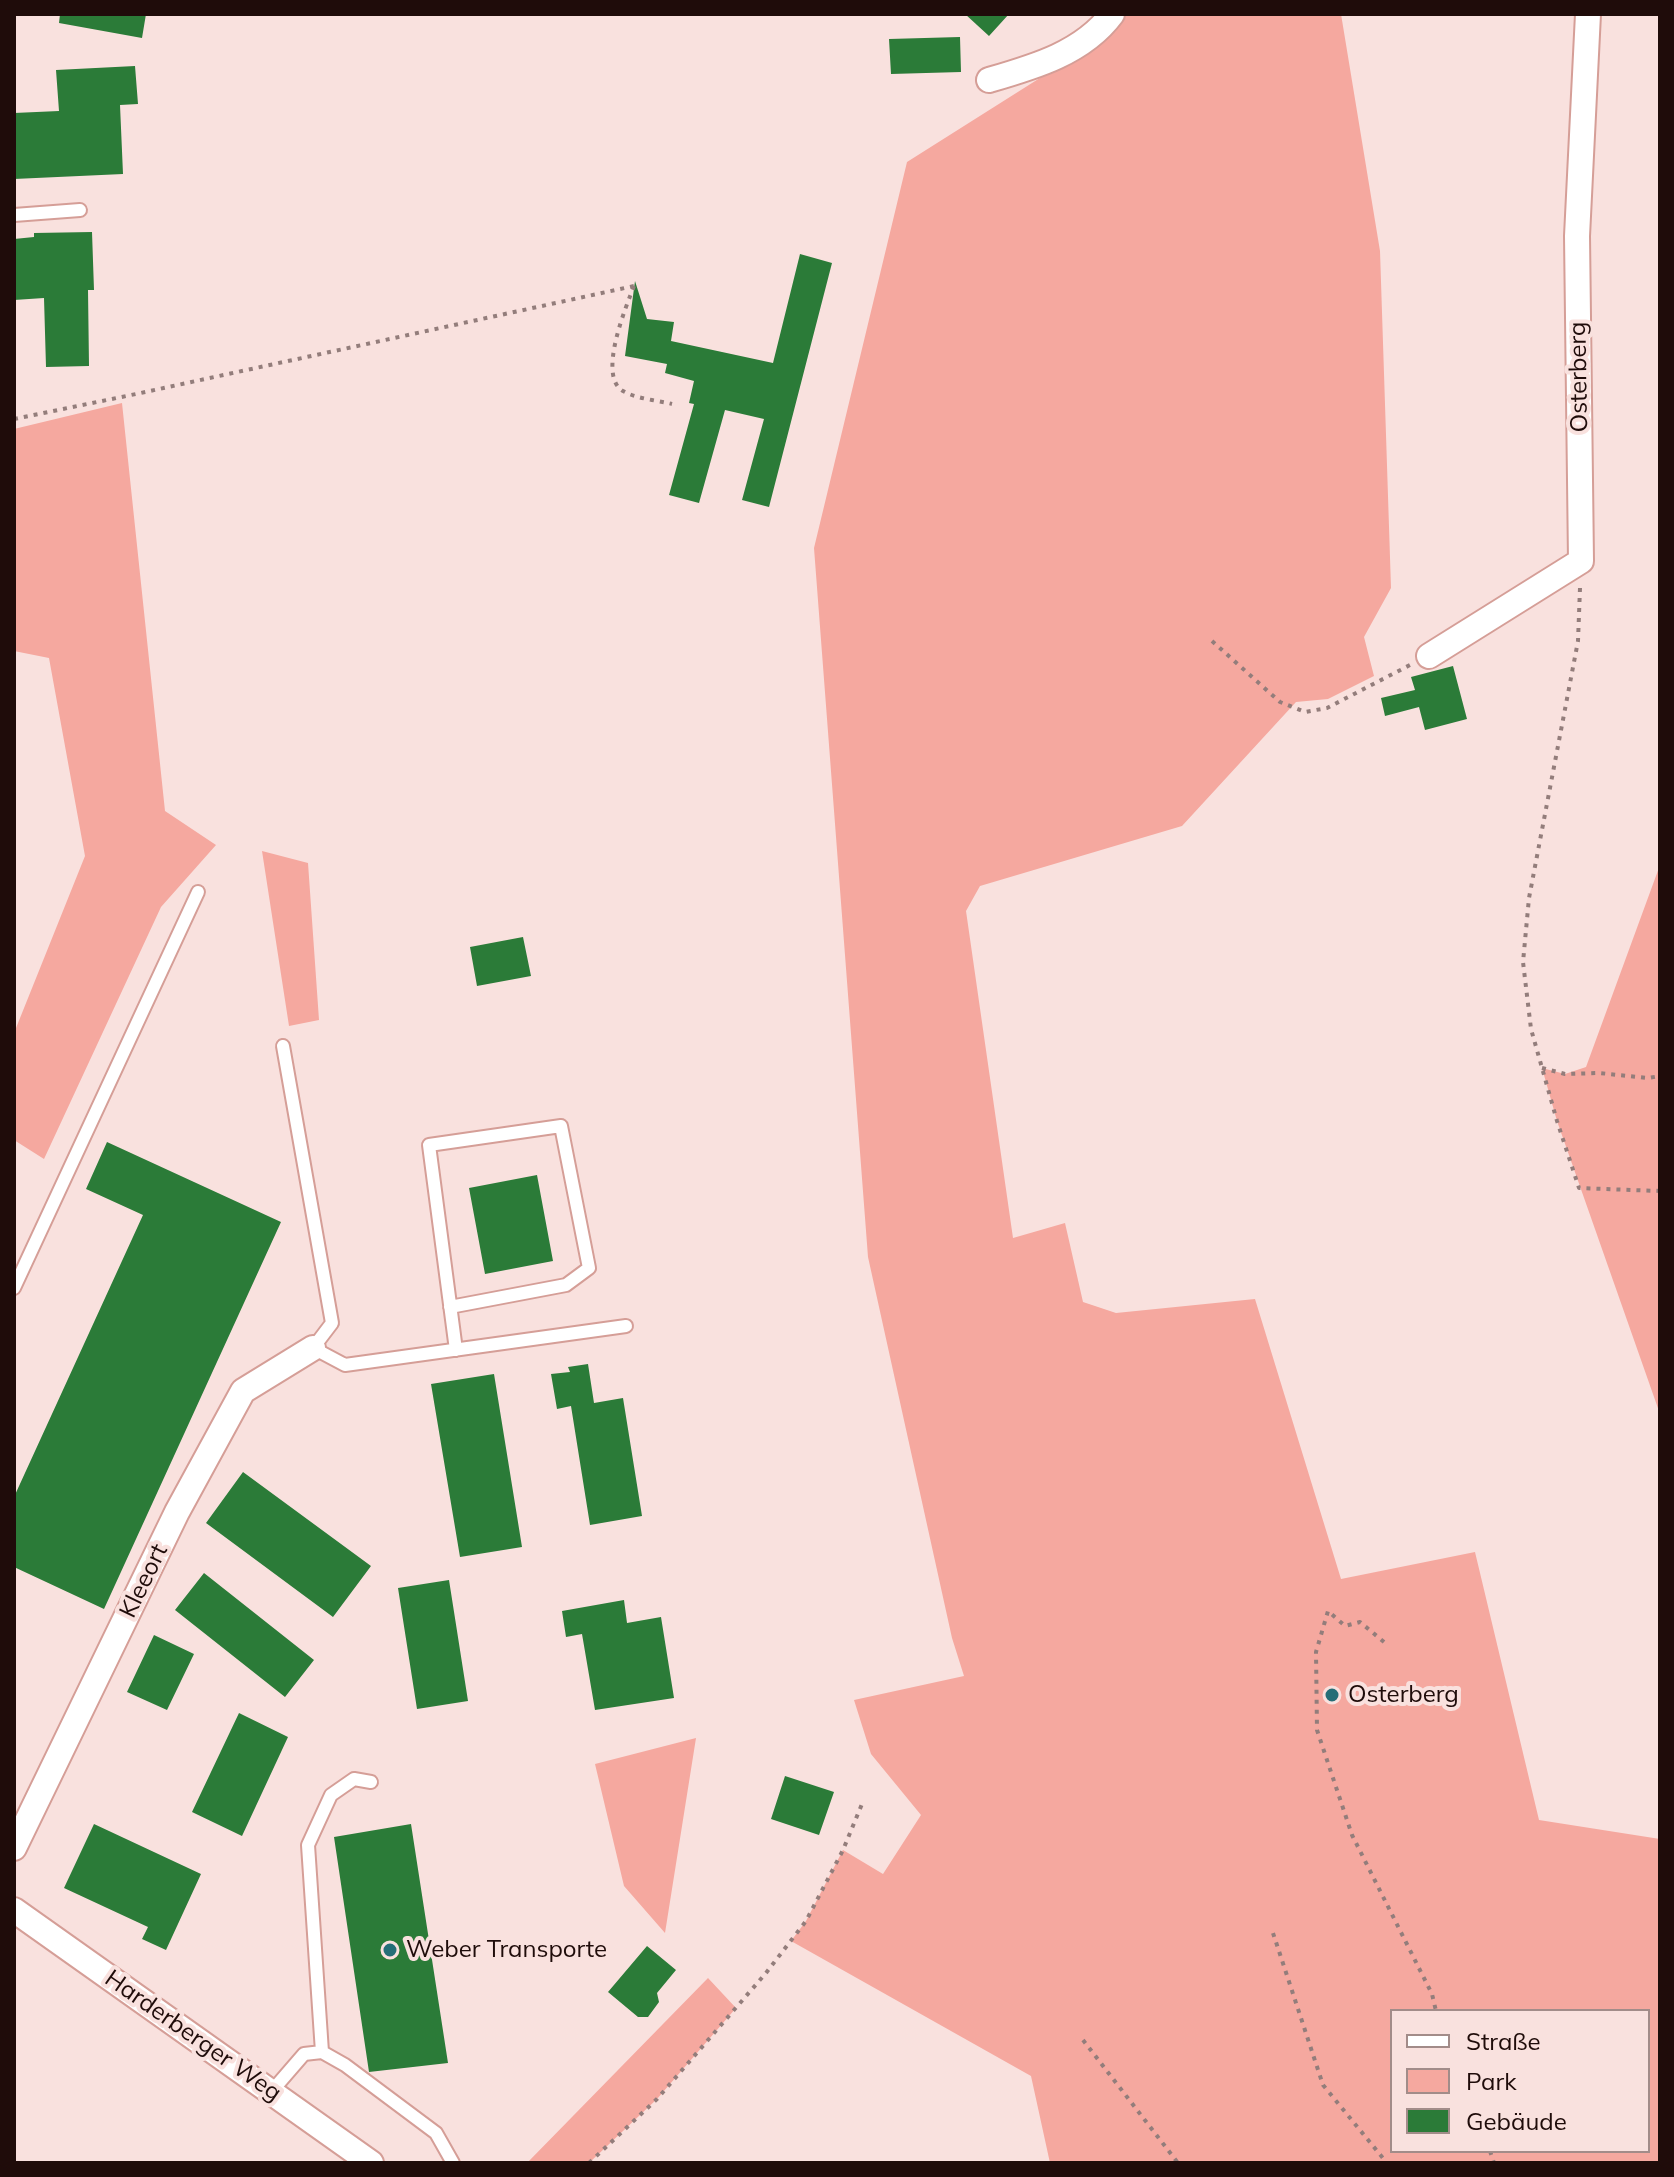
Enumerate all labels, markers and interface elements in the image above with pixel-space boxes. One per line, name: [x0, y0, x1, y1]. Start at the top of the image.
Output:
street label: Osterberg: [1564, 321, 1594, 433]
street label: Kleeort: [114, 1539, 174, 1623]
place label: Osterberg: [1348, 1681, 1459, 1709]
marker: Osterberg: [1323, 1686, 1341, 1704]
place label: Weber Transporte: [406, 1936, 607, 1964]
marker: Weber Transporte: [381, 1941, 399, 1959]
street label: Harderberger Weg: [99, 1964, 287, 2108]
legend: [1390, 2009, 1650, 2153]
text: Straße: [1466, 2026, 1541, 2056]
text: Park: [1466, 2066, 1517, 2096]
text: Gebäude: [1466, 2106, 1567, 2136]

